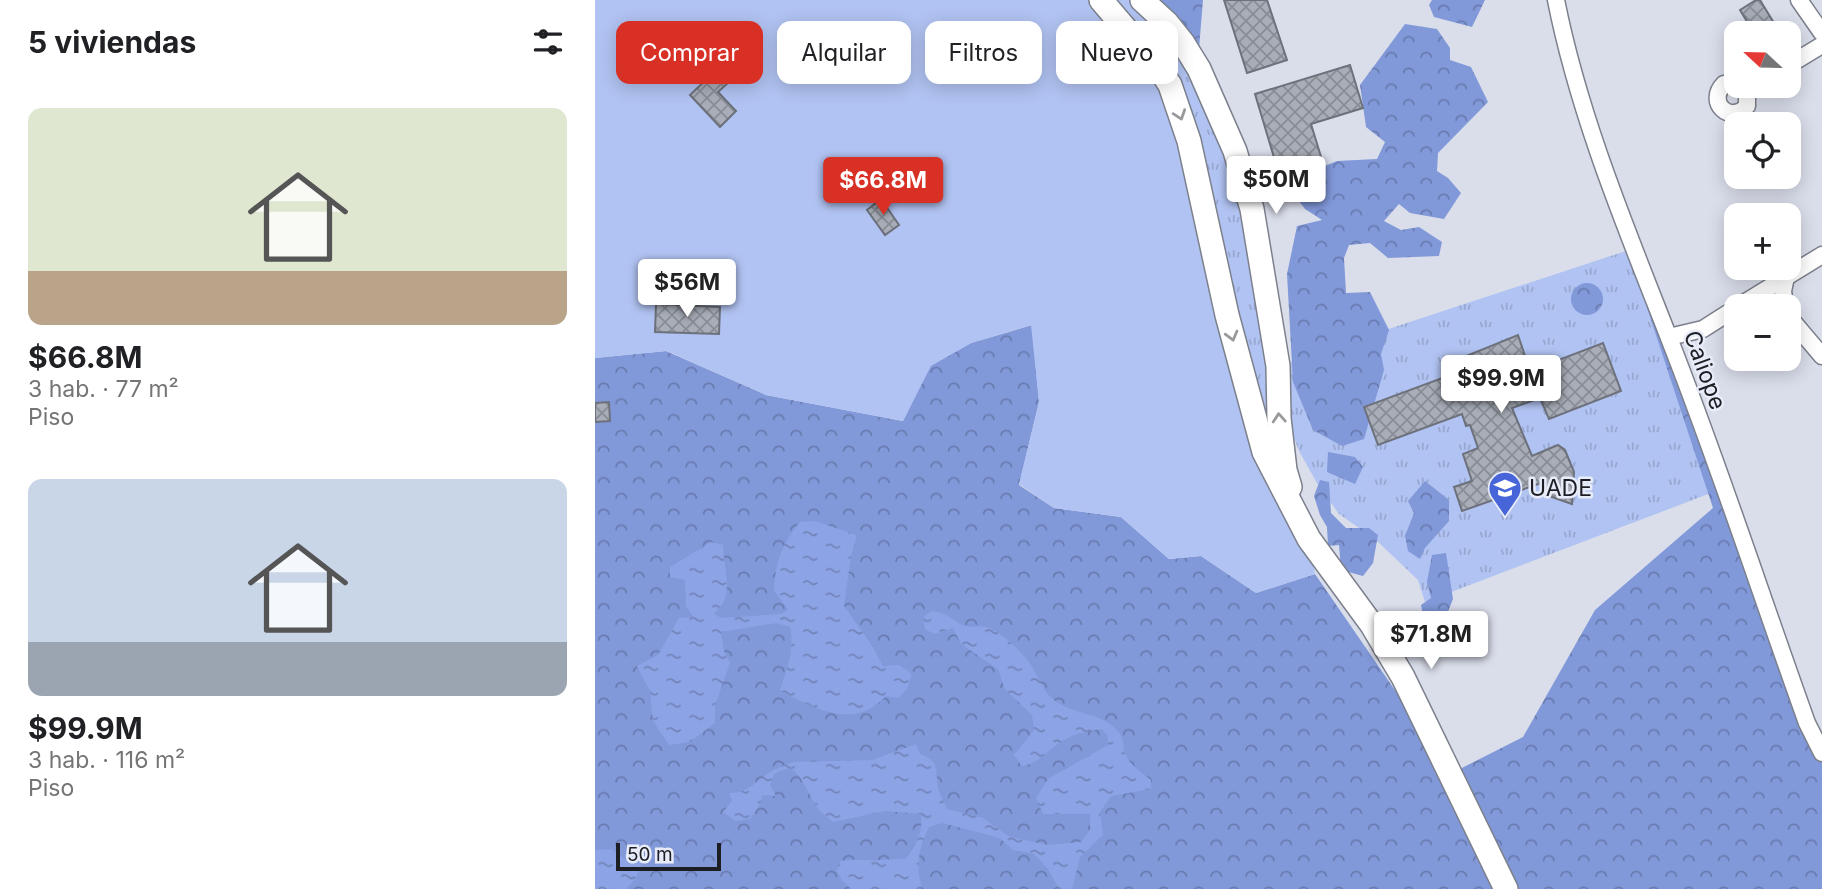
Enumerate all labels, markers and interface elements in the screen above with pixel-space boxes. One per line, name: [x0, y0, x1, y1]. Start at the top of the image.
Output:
chip: Comprar: [616, 21, 763, 84]
chip: Alquilar: [777, 21, 911, 84]
chip: Filtros: [925, 21, 1042, 84]
chip: Nuevo: [1056, 21, 1178, 84]
north arrow: [1724, 21, 1801, 98]
map controls: [1724, 21, 1801, 371]
icon: filters: [529, 23, 567, 61]
text: 5 viviendas: [28, 24, 196, 60]
one-way arrow: [1172, 109, 1186, 121]
button: locate: [1724, 112, 1801, 189]
icon: home: [235, 154, 361, 280]
pin: $50M: [1235, 156, 1317, 216]
pin: $66.8M: [826, 158, 940, 217]
text: $50M: [1243, 165, 1309, 193]
text: $66.8M: [839, 166, 927, 194]
button: +: [1724, 203, 1801, 280]
pin: $56M: [646, 260, 728, 319]
text: $56M: [654, 268, 720, 296]
button: −: [1724, 294, 1801, 371]
street label: Caliope: [1678, 327, 1732, 413]
one-way arrow: [1224, 330, 1239, 342]
text: $66.8M: [28, 339, 142, 375]
pin: $99.9M: [1444, 356, 1558, 415]
text: $99.9M: [1457, 364, 1545, 392]
text: 3 hab. · 77 m²: [28, 375, 179, 403]
text: Piso: [28, 403, 74, 431]
one-way arrow: [1272, 412, 1287, 423]
school or university icon: UADE: [1486, 469, 1524, 518]
place label: UADE: [1529, 474, 1592, 502]
icon: home: [235, 525, 361, 651]
pin: $71.8M: [1374, 612, 1488, 671]
text: $71.8M: [1390, 620, 1472, 648]
text: $99.9M: [28, 710, 143, 746]
text: 3 hab. · 116 m²: [28, 746, 185, 774]
text: Piso: [28, 774, 74, 802]
scale bar: [616, 840, 721, 872]
text: 50 m: [627, 843, 673, 866]

